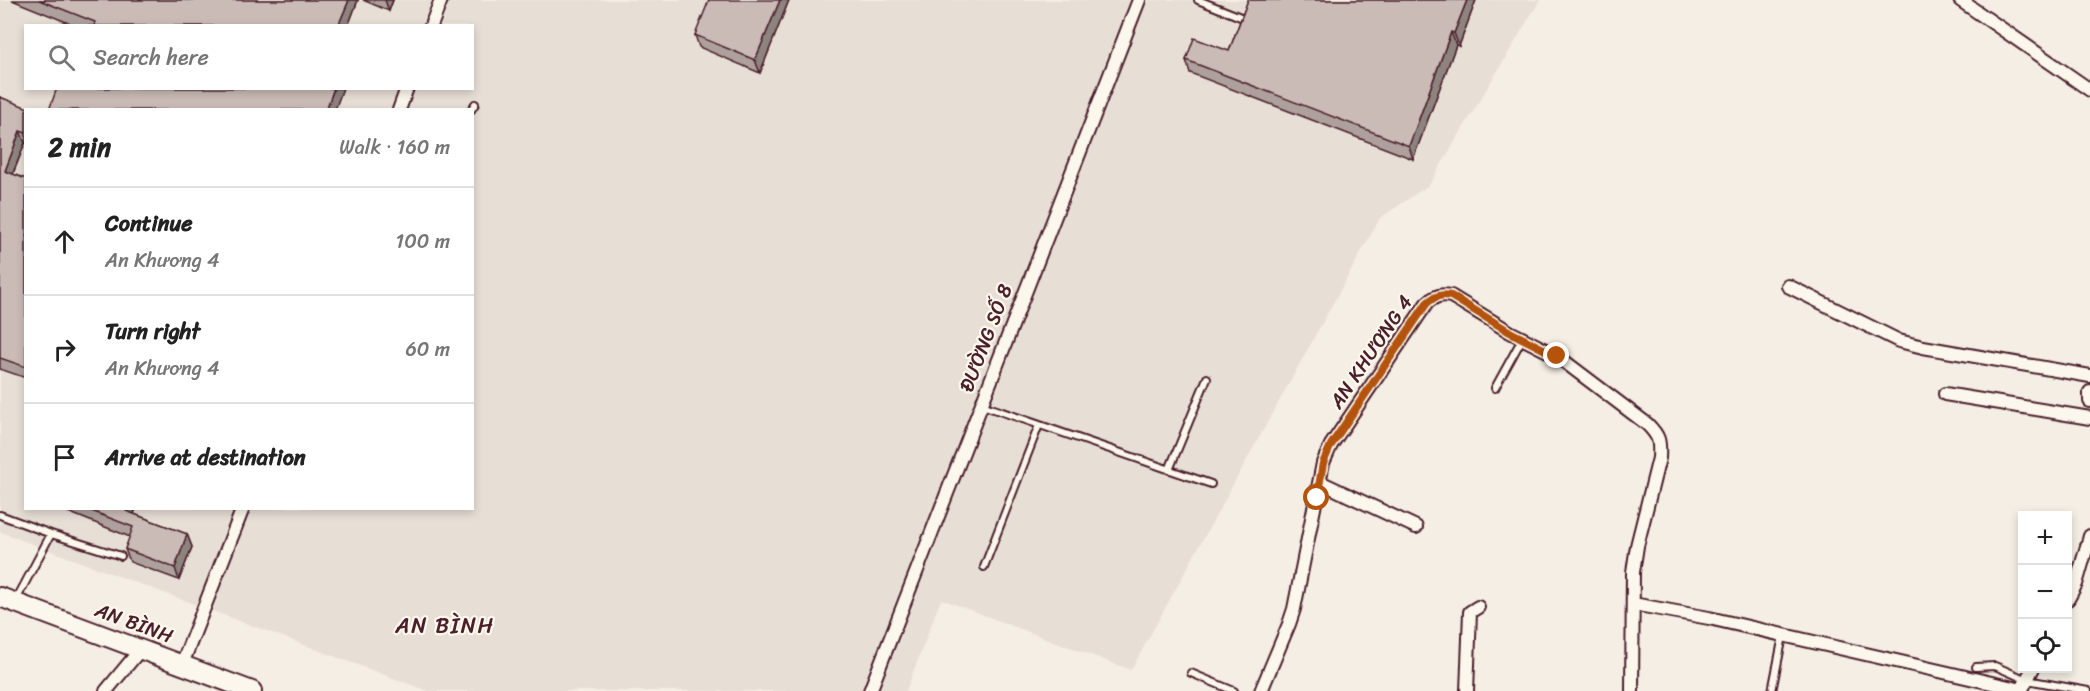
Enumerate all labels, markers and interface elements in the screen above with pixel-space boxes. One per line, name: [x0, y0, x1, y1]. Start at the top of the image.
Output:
search box: [24, 24, 474, 90]
text: Search here: [93, 38, 209, 77]
icon: search: [45, 41, 78, 74]
text: 2 min: [48, 124, 111, 170]
text: Walk · 160 m: [339, 130, 450, 165]
text: Continue: [105, 204, 193, 243]
text: 100 m: [396, 224, 450, 259]
icon: ahead: [48, 225, 81, 258]
text: An Khương 4: [105, 243, 220, 278]
street label: ĐƯỜNG SỐ 8: [949, 279, 1023, 397]
street label: AN KHƯƠNG 4: [1319, 288, 1422, 417]
text: Turn right: [105, 312, 200, 351]
text: 60 m: [405, 332, 450, 367]
icon: right: [48, 333, 81, 366]
route end: [1543, 342, 1569, 368]
text: An Khương 4: [105, 351, 220, 386]
text: Arrive at destination: [105, 438, 306, 477]
icon: arrive: [48, 441, 81, 474]
route start: [1303, 484, 1329, 510]
map controls: [2018, 511, 2072, 673]
button: +: [2018, 511, 2072, 565]
button: −: [2018, 565, 2072, 619]
street label: AN BÌNH: [89, 592, 178, 653]
district label: AN BÌNH: [394, 606, 495, 645]
button: locate: [2018, 619, 2072, 673]

